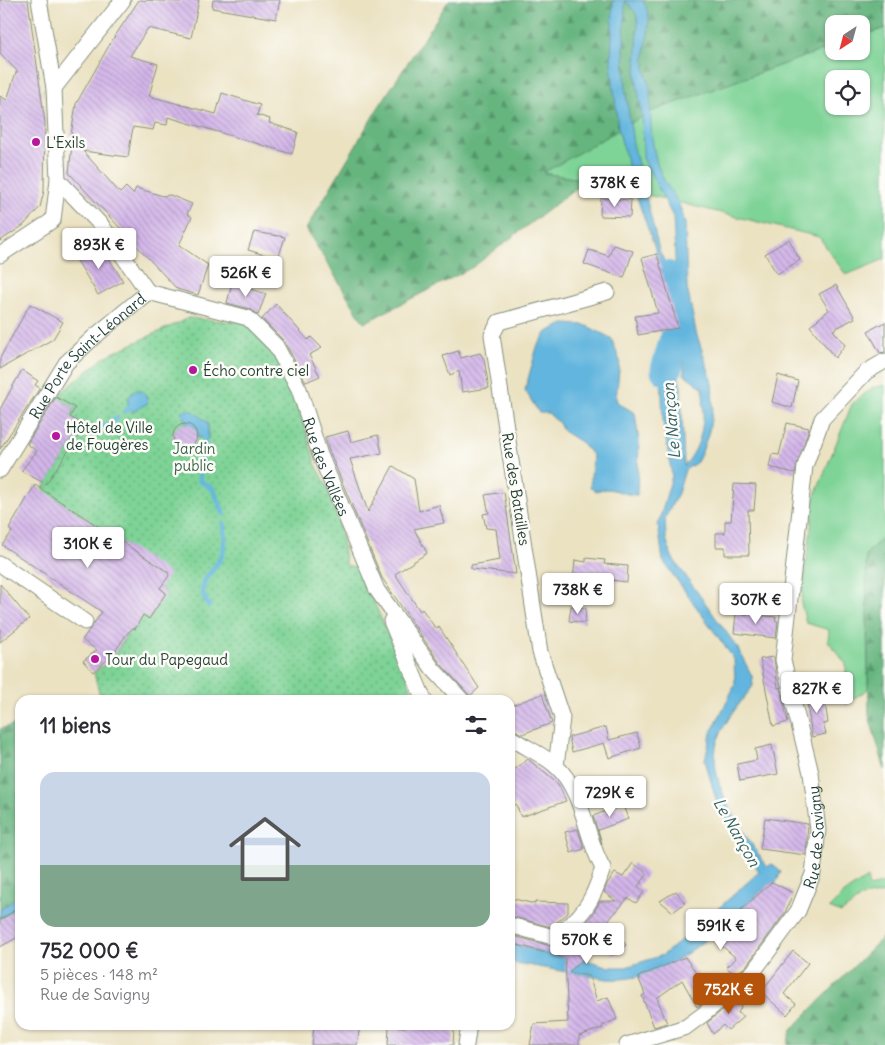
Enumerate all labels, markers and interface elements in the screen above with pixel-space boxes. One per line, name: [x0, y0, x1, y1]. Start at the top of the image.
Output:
north arrow: [825, 15, 870, 60]
map controls: [825, 15, 870, 115]
button: locate: [825, 70, 870, 115]
place label: L'Exils: [46, 133, 86, 152]
marker: L'Exils: [30, 136, 42, 148]
pin: 378K €: [574, 166, 656, 208]
text: 378K €: [590, 172, 640, 192]
pin: 893K €: [58, 228, 140, 270]
text: 893K €: [73, 234, 125, 254]
pin: 526K €: [205, 256, 287, 298]
text: 526K €: [220, 262, 272, 282]
street label: Rue Porte Saint-Léonard: [24, 289, 149, 422]
place label: Écho contre ciel: [203, 361, 309, 380]
marker: Écho contre ciel: [187, 364, 199, 376]
water label: Le Nançon: [658, 381, 684, 460]
street label: Rue des Vallées: [299, 415, 354, 519]
place label: Hôtel de Ville de Fougères: [66, 418, 153, 454]
marker: Hôtel de Ville de Fougères: [50, 430, 62, 442]
street label: Rue des Batailles: [498, 431, 534, 547]
park label: Jardin public: [173, 439, 216, 475]
pin: 310K €: [47, 526, 129, 569]
text: 310K €: [63, 533, 113, 553]
pin: 738K €: [537, 572, 619, 615]
text: 738K €: [553, 579, 603, 599]
pin: 307K €: [715, 582, 797, 625]
text: 307K €: [730, 589, 782, 609]
place label: Tour du Papegaud: [105, 650, 228, 669]
marker: Tour du Papegaud: [89, 653, 101, 665]
pin: 827K €: [776, 672, 858, 714]
text: 827K €: [792, 678, 842, 698]
icon: filters: [462, 711, 490, 739]
text: 11 biens: [40, 712, 111, 739]
pin: 729K €: [569, 776, 651, 818]
text: 729K €: [585, 782, 635, 802]
street label: Rue de Savigny: [799, 785, 827, 891]
water label: Le Nançon: [709, 794, 765, 871]
icon: home: [220, 804, 310, 894]
pin: 591K €: [680, 908, 762, 951]
text: 591K €: [697, 915, 745, 935]
pin: 570K €: [546, 922, 628, 965]
text: 570K €: [561, 929, 613, 949]
text: 752 000 €: [40, 937, 139, 964]
text: 5 pièces · 148 m²: [40, 964, 158, 984]
pin: 752K €: [688, 972, 770, 1015]
text: 752K €: [704, 979, 754, 999]
text: Rue de Savigny: [40, 984, 150, 1004]

